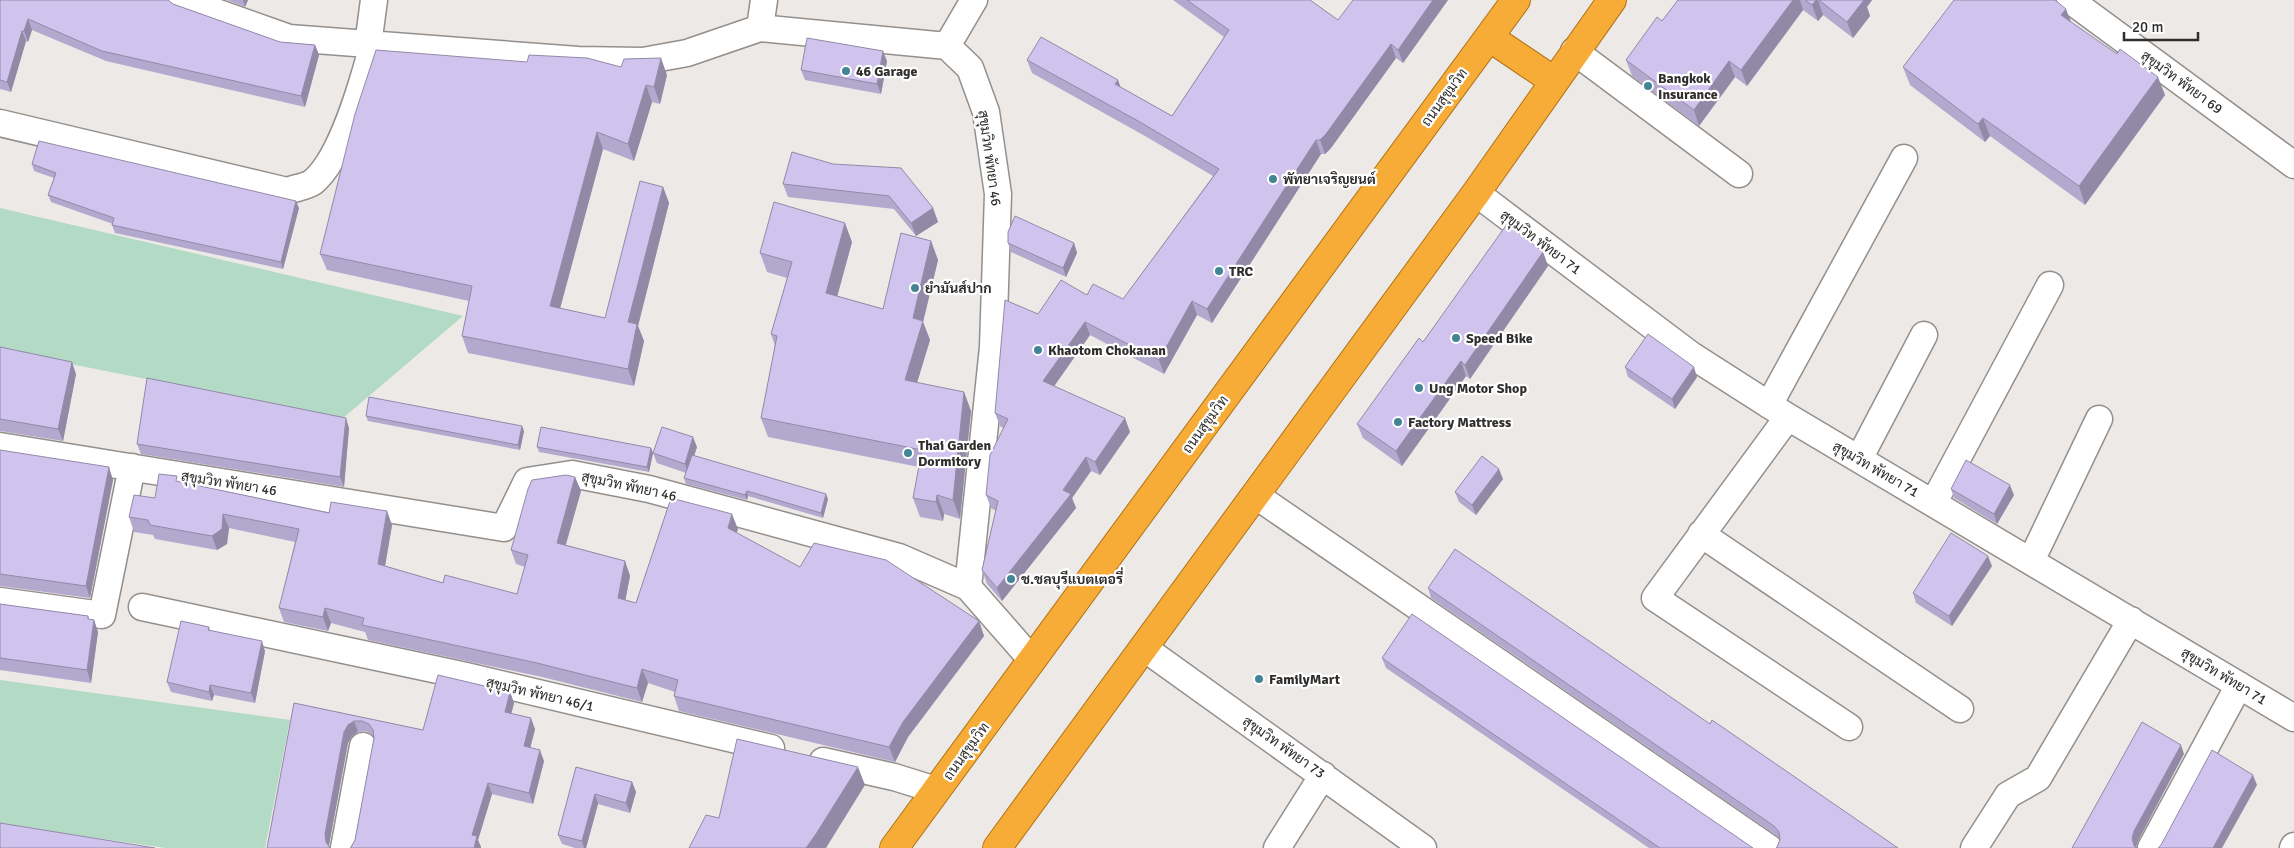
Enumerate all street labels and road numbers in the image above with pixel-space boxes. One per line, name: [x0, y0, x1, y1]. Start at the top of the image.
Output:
street label: สุขุมวิท พัทยา 69: [2137, 47, 2226, 119]
street label: ถนนสุขุมวิท: [1418, 65, 1472, 130]
street label: สุขุมวิท พัทยา 46: [973, 109, 1005, 207]
street label: สุขุมวิท พัทยา 71: [1496, 206, 1584, 279]
street label: ถนนสุขุมวิท: [1179, 392, 1233, 457]
street label: สุขุมวิท พัทยา 71: [1829, 438, 1922, 502]
street label: สุขุมวิท พัทยา 46: [180, 468, 278, 500]
street label: สุขุมวิท พัทยา 46: [580, 468, 678, 506]
street label: สุขุมวิท พัทยา 71: [2177, 644, 2270, 709]
street label: สุขุมวิท พัทยา 46/1: [484, 674, 596, 716]
street label: สุขุมวิท พัทยา 73: [1239, 713, 1328, 783]
street label: ถนนสุขุมวิท: [940, 719, 994, 784]

